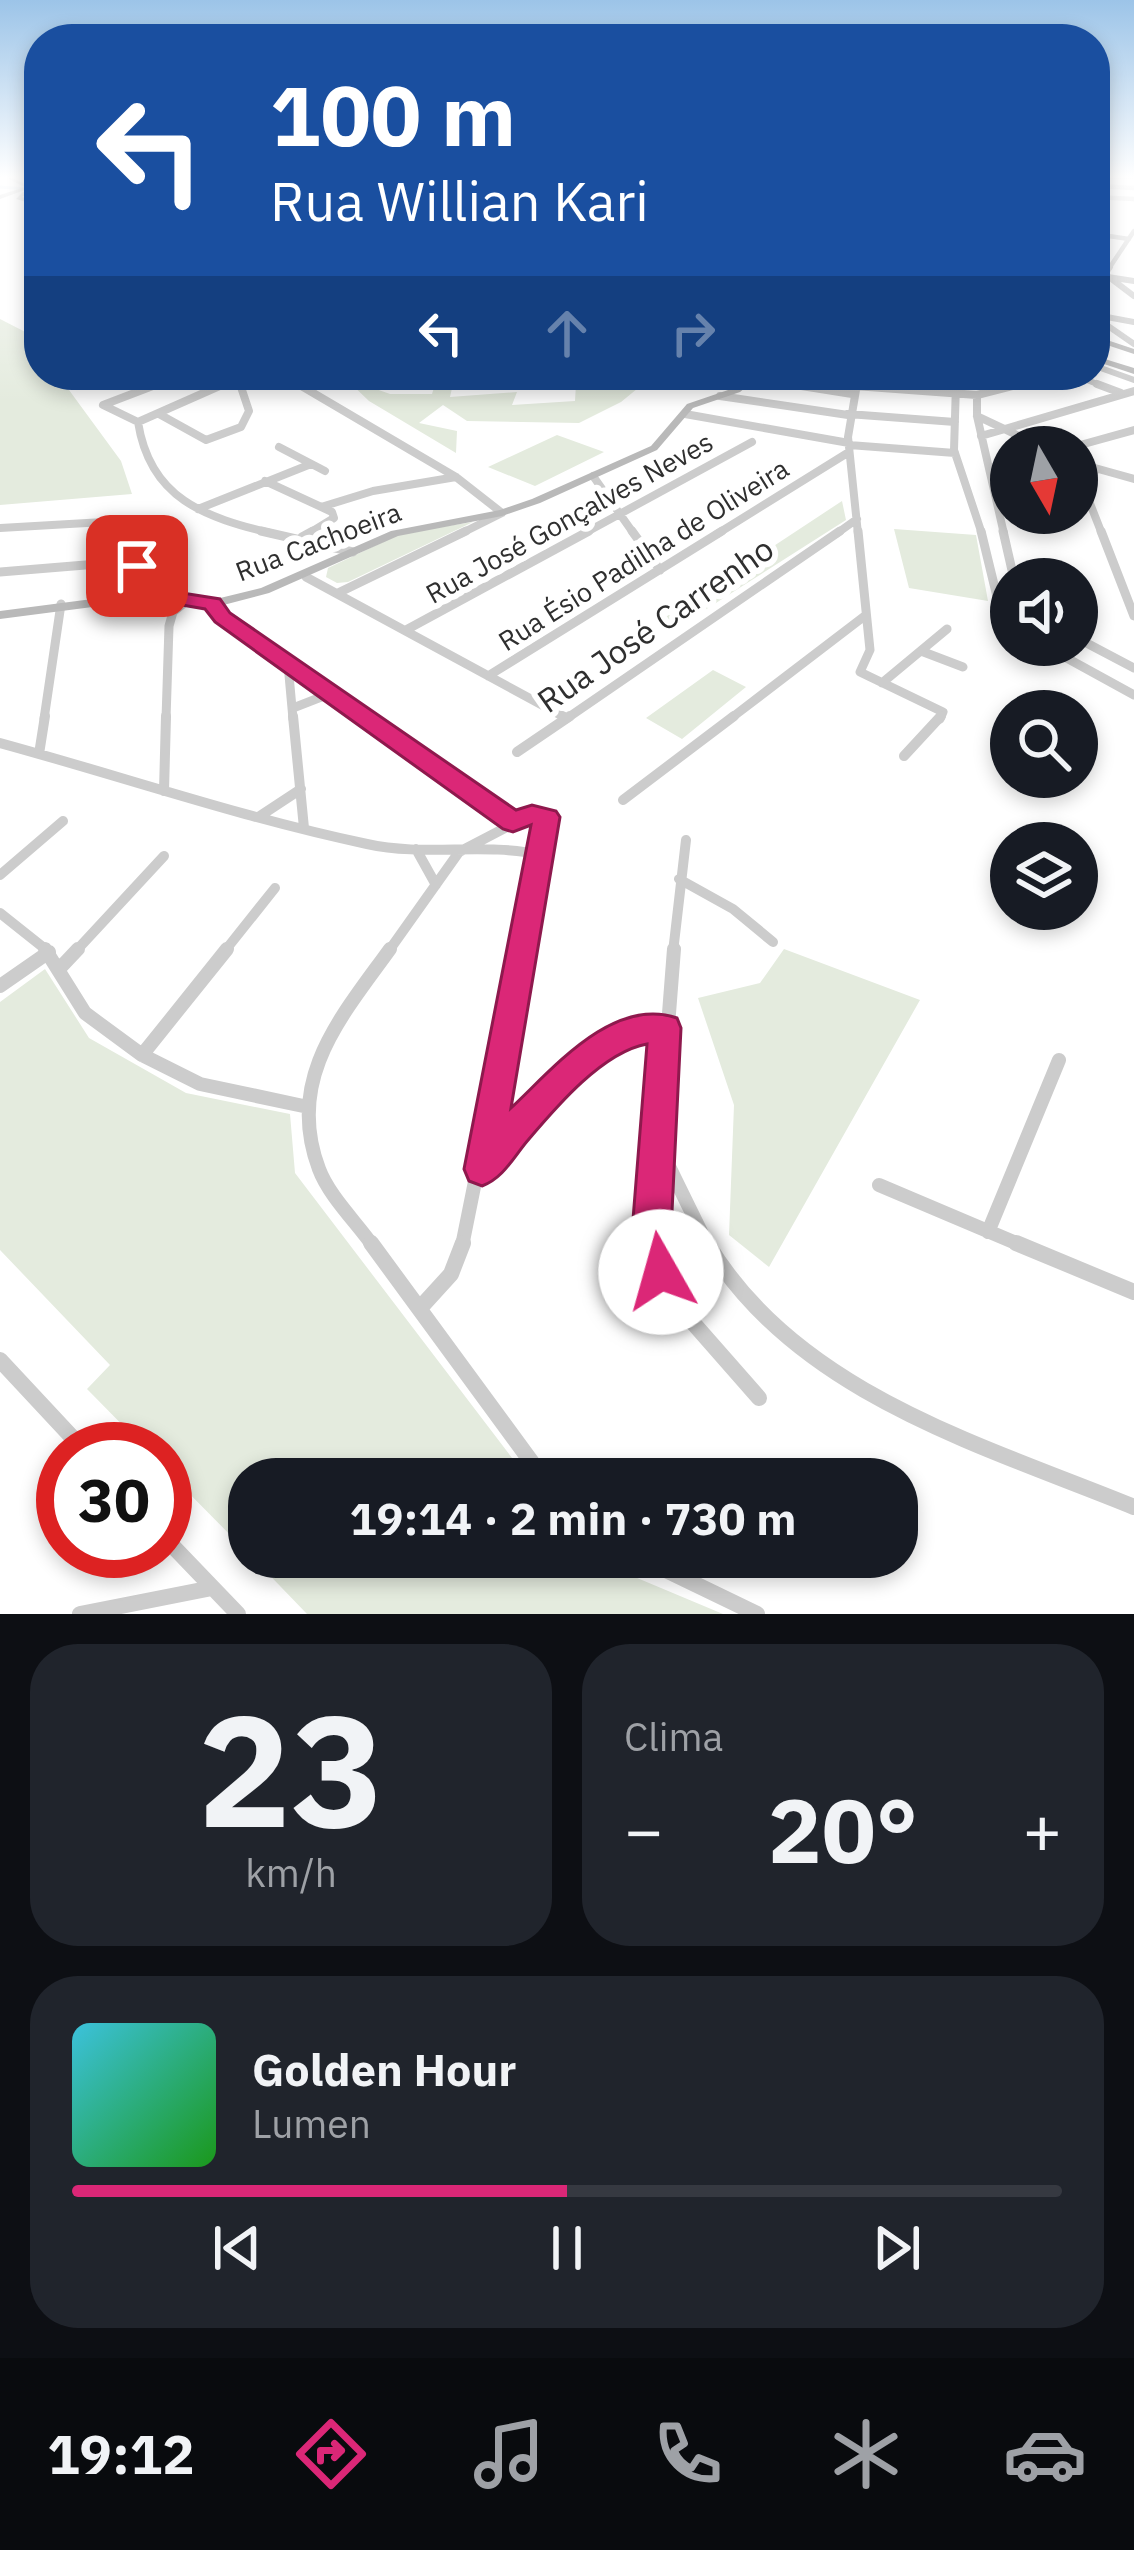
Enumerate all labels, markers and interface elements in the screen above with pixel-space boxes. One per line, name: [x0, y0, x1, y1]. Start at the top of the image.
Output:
text: 100 m: [270, 60, 516, 169]
icon: left: [72, 72, 228, 228]
text: Rua Willian Kari: [270, 166, 649, 236]
icon: left: [408, 300, 474, 366]
icon: ahead: [534, 300, 600, 366]
icon: right: [660, 300, 726, 366]
street label: Rua José Gonçalves Neves: [419, 423, 719, 611]
north arrow: [990, 426, 1098, 534]
map controls: [990, 426, 1098, 930]
street label: Rua Ésio Padilha de Oliveira: [491, 450, 795, 658]
street label: Rua Cachoeira: [230, 493, 406, 589]
pin: [86, 515, 188, 617]
street label: Rua José Carrenho: [528, 526, 782, 722]
icon: arrive: [104, 533, 170, 599]
button: sound: [990, 558, 1098, 666]
button: search: [990, 690, 1098, 798]
button: layers: [990, 822, 1098, 930]
position arrow: [598, 1209, 724, 1335]
speed limit sign: 30: [36, 1422, 192, 1578]
text: 19:14 · 2 min · 730 m: [350, 1489, 796, 1547]
text: 23: [197, 1667, 385, 1870]
text: Clima: [624, 1711, 723, 1762]
text: 20°: [768, 1771, 918, 1888]
text: −: [624, 1786, 664, 1872]
text: +: [1022, 1786, 1062, 1872]
text: km/h: [245, 1847, 337, 1898]
text: Golden Hour: [252, 2040, 516, 2098]
text: Lumen: [252, 2098, 371, 2149]
icon: previous: [204, 2215, 270, 2281]
icon: pause: [534, 2215, 600, 2281]
icon: next: [864, 2215, 930, 2281]
icon: directions: [289, 2412, 373, 2496]
icon: music: [467, 2412, 551, 2496]
icon: phone: [646, 2412, 730, 2496]
icon: climate: [824, 2412, 908, 2496]
icon: car: [1003, 2412, 1087, 2496]
text: 19:12: [47, 2419, 195, 2489]

